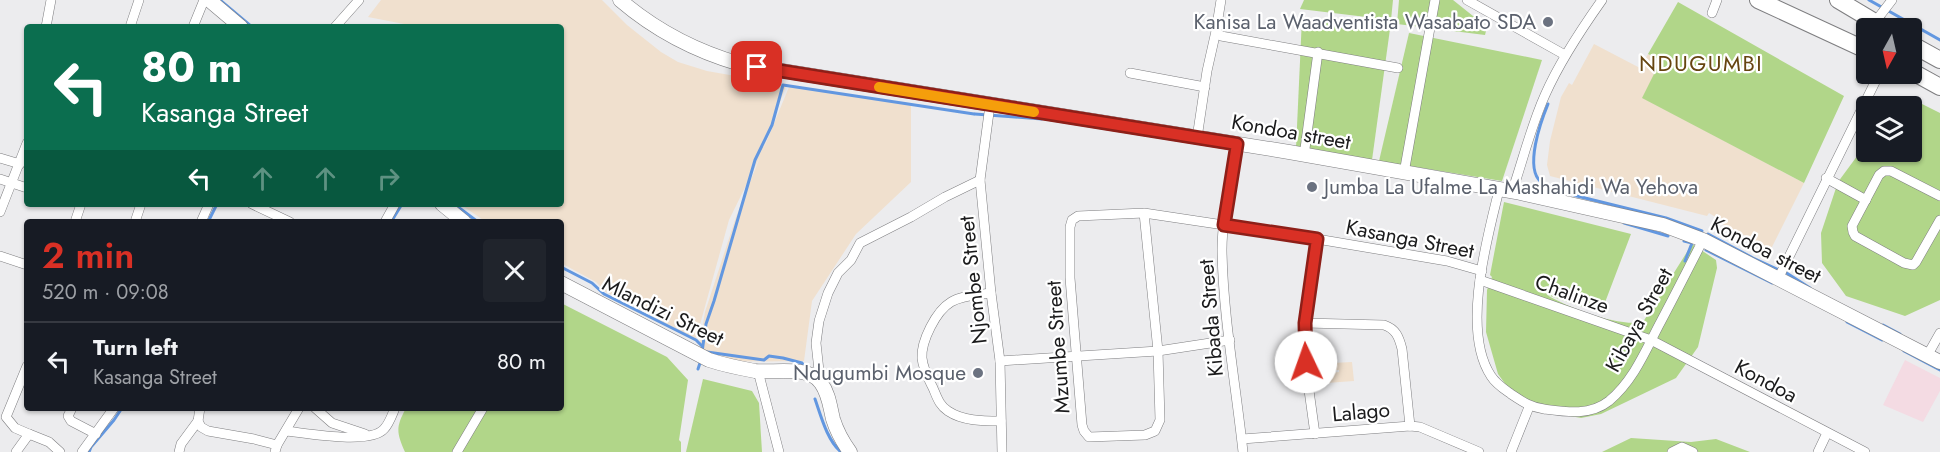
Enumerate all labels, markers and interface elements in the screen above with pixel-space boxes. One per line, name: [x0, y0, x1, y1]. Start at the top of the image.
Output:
place label: Kanisa La Waadventista Wasabato SDA: [1194, 7, 1536, 37]
marker: Kanisa La Waadventista Wasabato SDA: [1541, 15, 1555, 29]
north arrow: [1856, 18, 1922, 84]
map controls: [1856, 18, 1922, 162]
text: 80 m: [141, 37, 242, 98]
pin: [731, 41, 782, 92]
district label: NDUGUMBI: [1639, 47, 1763, 79]
icon: left: [42, 48, 120, 126]
icon: arrive: [740, 50, 773, 83]
text: Kasanga Street: [141, 93, 308, 132]
button: layers: [1856, 96, 1922, 162]
street label: Kondoa street: [1229, 107, 1353, 157]
icon: left: [183, 162, 216, 195]
icon: ahead: [246, 162, 279, 195]
icon: ahead: [309, 162, 342, 195]
icon: right: [372, 162, 405, 195]
place label: Jumba La Ufalme La Mashahidi Wa Yehova: [1321, 172, 1698, 202]
marker: Jumba La Ufalme La Mashahidi Wa Yehova: [1305, 180, 1319, 194]
street label: Kondoa street: [1705, 209, 1827, 291]
street label: Kasanga Street: [1343, 212, 1477, 266]
street label: Njombe Street: [951, 215, 995, 345]
text: 2 min: [42, 229, 134, 281]
button: close: [483, 239, 546, 302]
street label: Kibada Street: [1191, 258, 1231, 378]
street label: Kibaya Street: [1598, 262, 1680, 378]
street label: Chalinze: [1531, 267, 1613, 321]
street label: Mlandizi Street: [597, 269, 729, 353]
text: 520 m · 09:08: [42, 278, 169, 307]
street label: Mzumbe Street: [1038, 280, 1078, 414]
position arrow: [1274, 330, 1338, 394]
text: Turn left: [93, 331, 178, 363]
icon: left: [42, 345, 75, 378]
text: 80 m: [497, 345, 546, 377]
street label: Kondoa: [1729, 352, 1803, 410]
place label: Ndugumbi Mosque: [793, 358, 966, 388]
text: Kasanga Street: [93, 363, 217, 392]
marker: Ndugumbi Mosque: [971, 366, 985, 380]
street label: Lalago: [1331, 395, 1391, 429]

